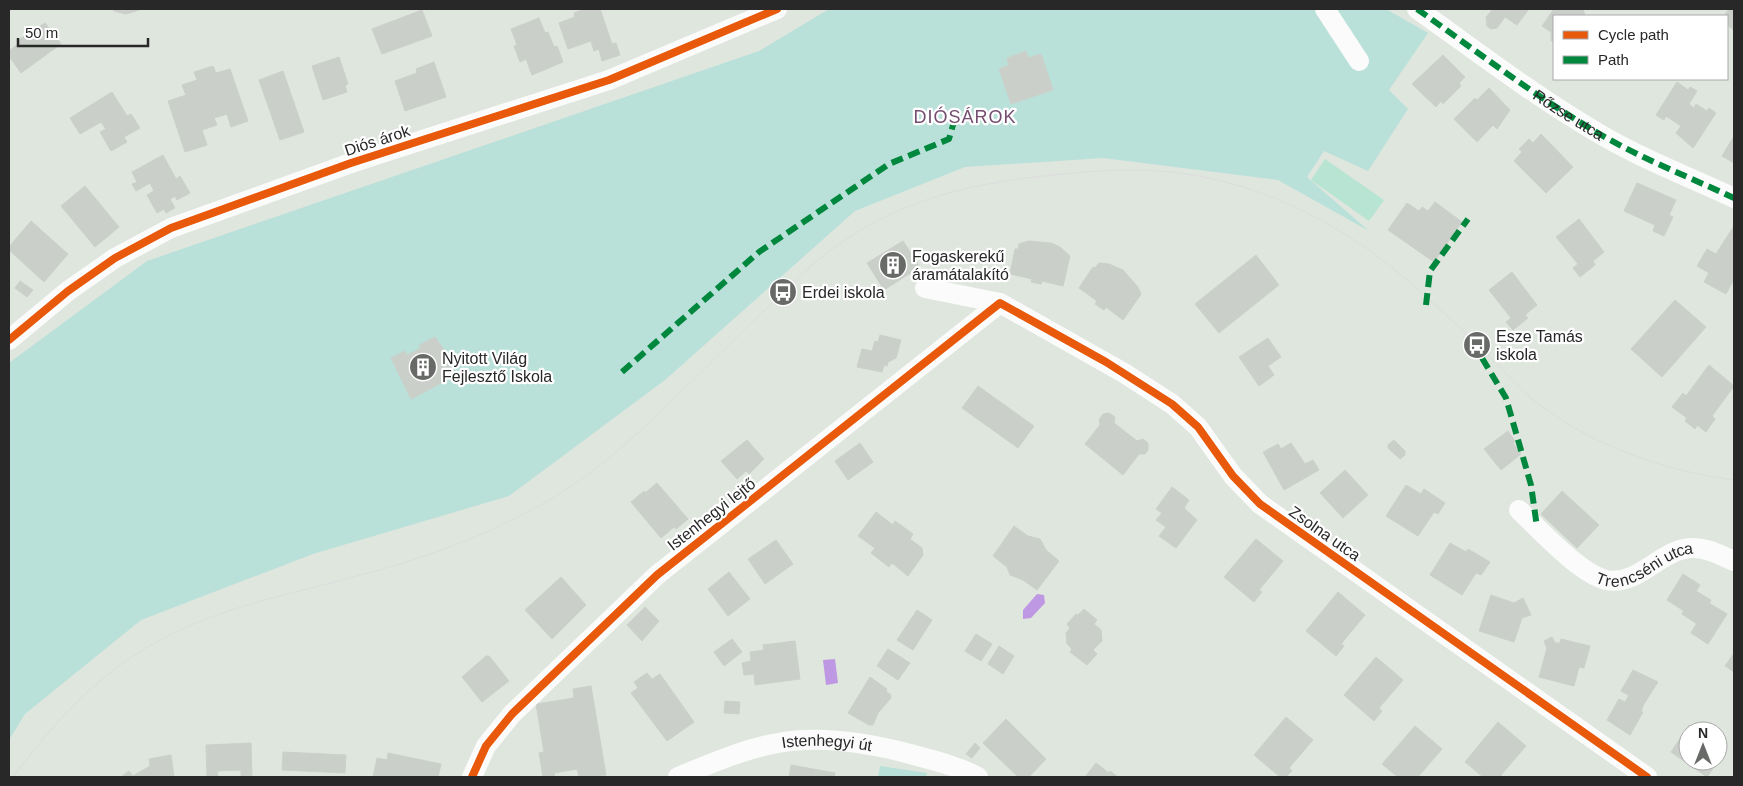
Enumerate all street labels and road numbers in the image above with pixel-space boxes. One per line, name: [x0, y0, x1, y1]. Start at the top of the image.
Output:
street label: Rőzse utca: [1530, 86, 1607, 144]
street label: Diós árok: [342, 122, 413, 159]
street label: Istenhegyi lejtő: [664, 475, 759, 554]
street label: Zsolna utca: [1286, 503, 1364, 564]
street label: Trencséni utca: [1594, 540, 1694, 590]
street label: Istenhegyi út: [780, 732, 874, 754]

